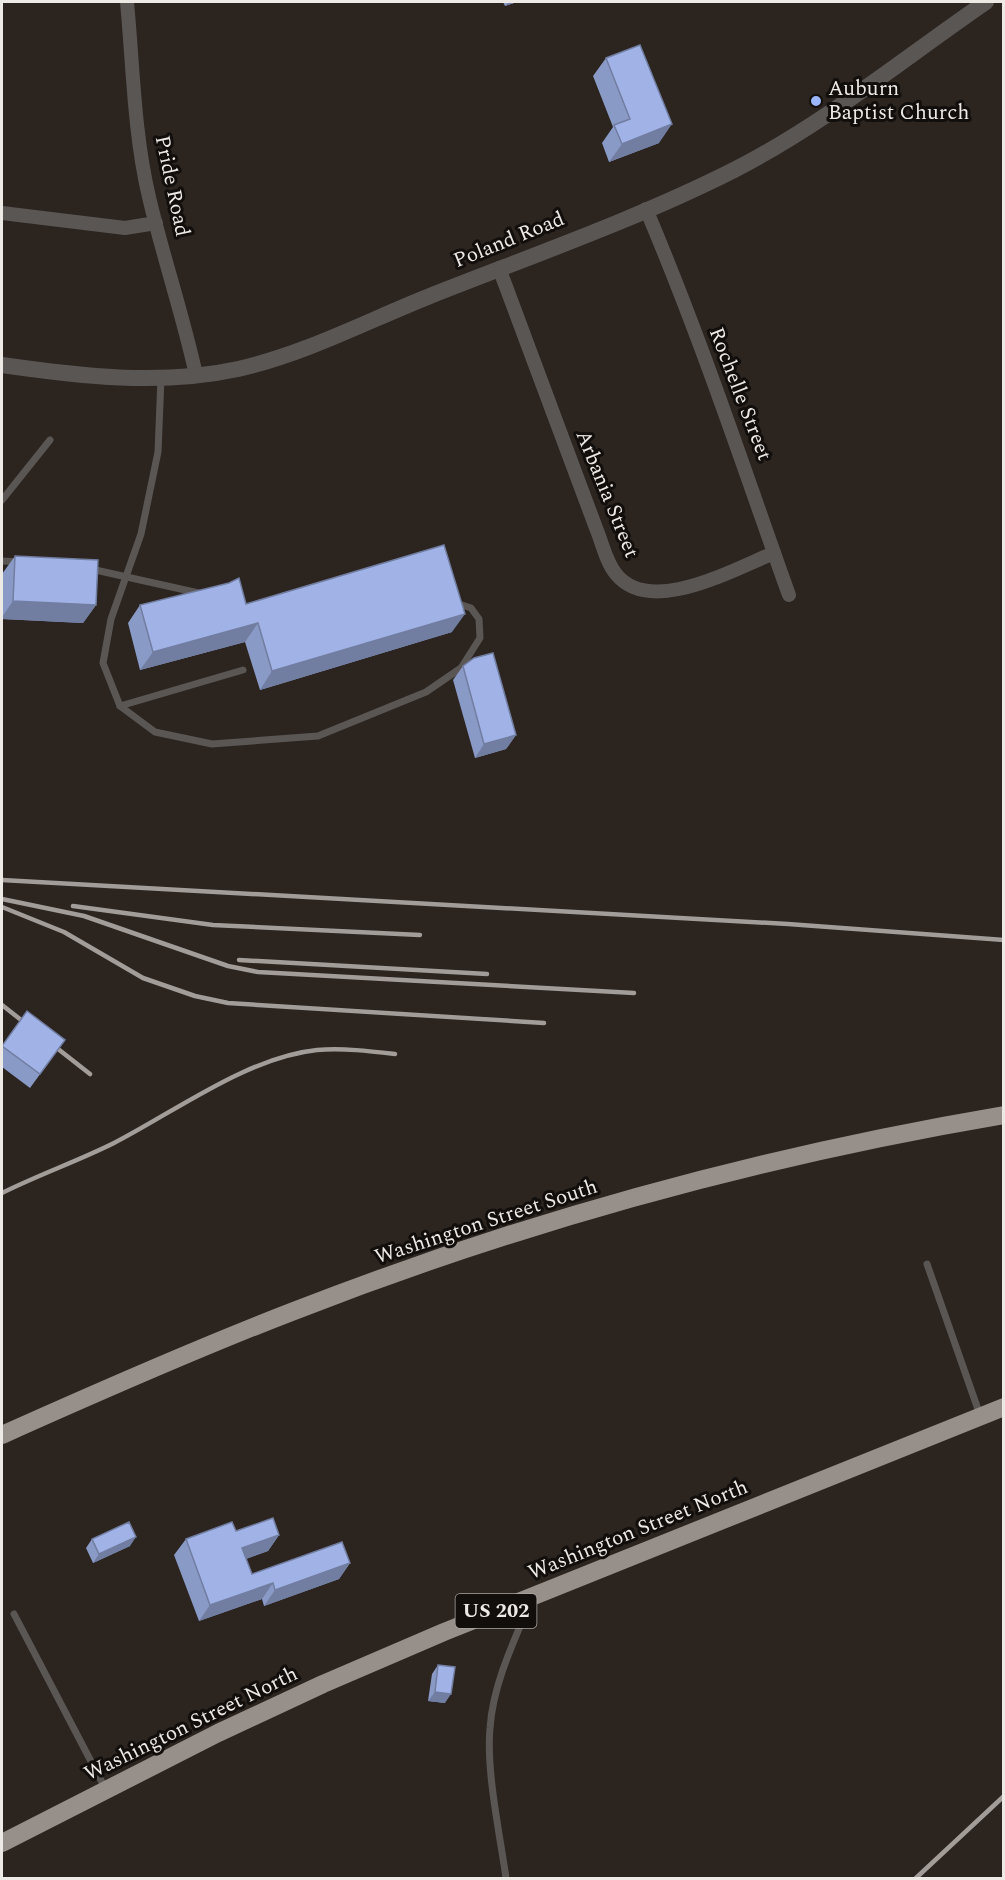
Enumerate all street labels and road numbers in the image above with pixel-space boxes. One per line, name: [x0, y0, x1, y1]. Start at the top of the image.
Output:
street label: Pride Road: [146, 132, 198, 240]
street label: Poland Road: [449, 203, 569, 277]
street label: Rochelle Street: [700, 323, 780, 465]
street label: Arbania Street: [567, 425, 647, 563]
street label: Washington Street South: [370, 1171, 602, 1273]
street label: Washington Street North: [523, 1471, 753, 1589]
road number: US 202: [456, 1594, 536, 1628]
street label: Washington Street North: [79, 1658, 303, 1790]

